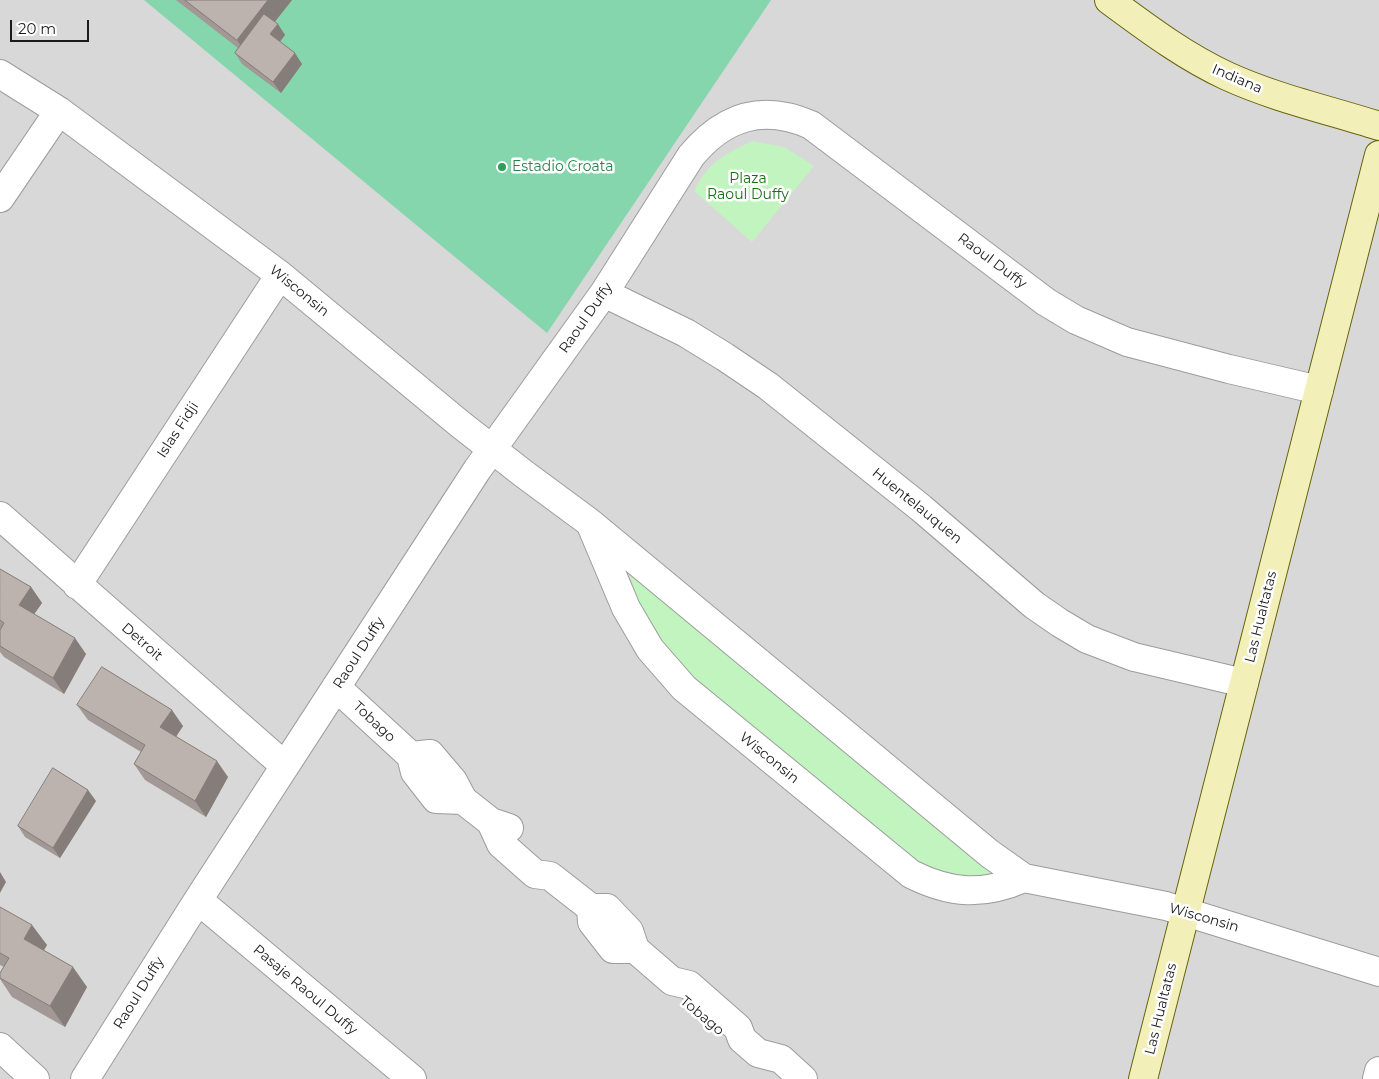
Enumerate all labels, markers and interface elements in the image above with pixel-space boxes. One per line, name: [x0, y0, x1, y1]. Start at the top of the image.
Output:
scale bar: [12, 10, 91, 42]
text: 20 m: [18, 19, 56, 38]
street label: Indiana: [1209, 61, 1265, 97]
place label: Estadio Croata: [512, 159, 613, 175]
marker: Estadio Croata: [496, 161, 508, 173]
park label: Plaza Raoul Duffy: [707, 171, 789, 203]
street label: Raoul Duffy: [954, 230, 1030, 292]
street label: Wisconsin: [266, 262, 332, 320]
street label: Raoul Duffy: [556, 280, 616, 356]
street label: Islas Fidji: [154, 399, 202, 461]
street label: Huentelauquen: [869, 465, 965, 547]
street label: Las Hualtatas: [1241, 569, 1281, 665]
street label: Raoul Duffy: [330, 614, 388, 692]
street label: Detroit: [118, 620, 166, 664]
street label: Tobago: [349, 698, 399, 746]
street label: Wisconsin: [736, 729, 802, 787]
street label: Wisconsin: [1167, 900, 1241, 936]
street label: Pasaje Raoul Duffy: [249, 941, 361, 1039]
street label: Raoul Duffy: [110, 954, 168, 1032]
street label: Las Hualtatas: [1141, 961, 1181, 1057]
street label: Tobago: [677, 993, 727, 1039]

